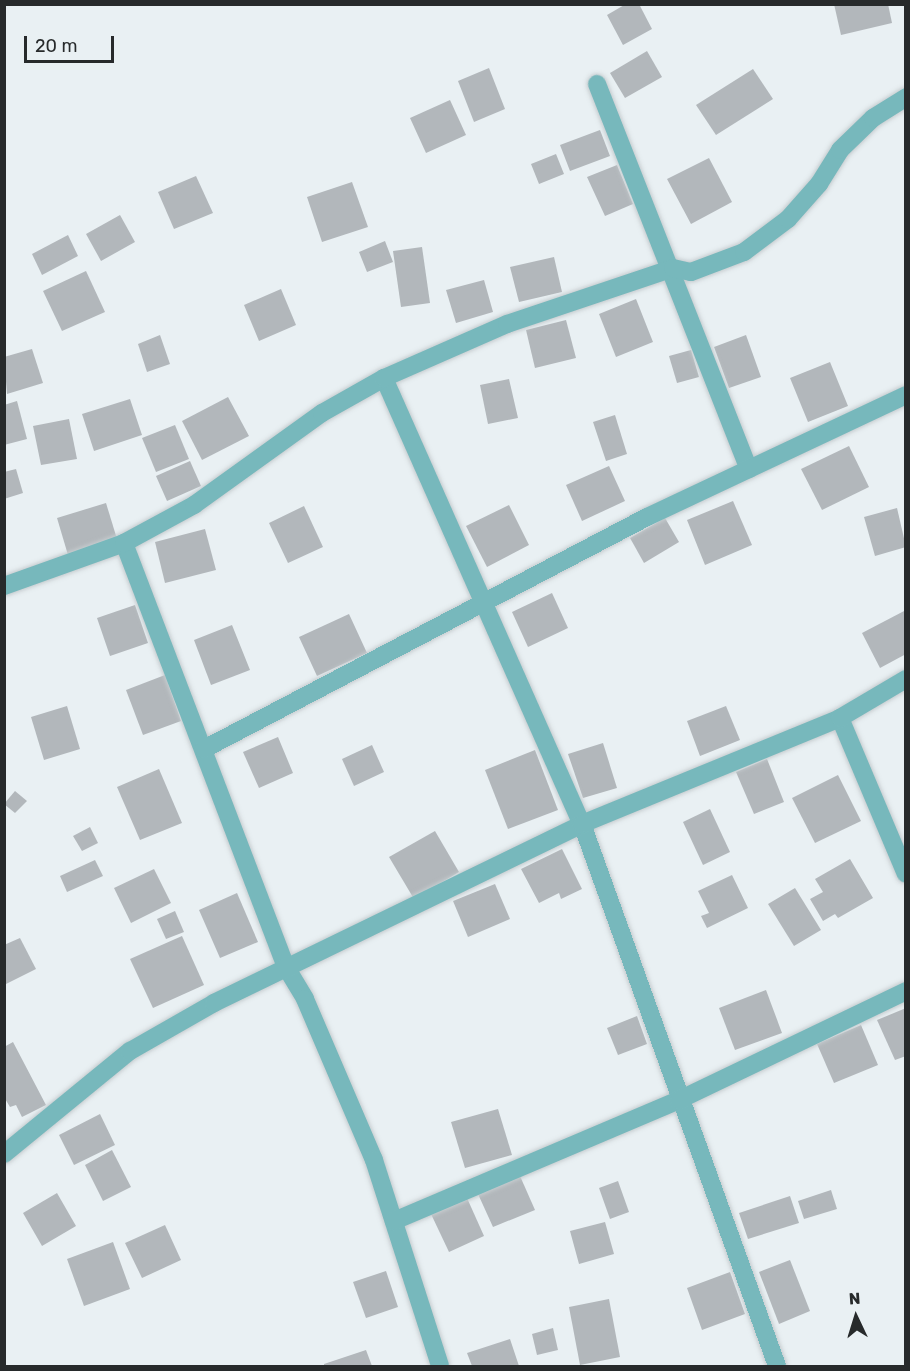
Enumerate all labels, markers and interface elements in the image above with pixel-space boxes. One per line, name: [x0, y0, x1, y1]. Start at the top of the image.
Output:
scale bar: [27, 24, 117, 62]
text: 20 m: [35, 35, 77, 57]
north arrow: [826, 1287, 886, 1347]
text: N: [848, 1289, 861, 1308]

